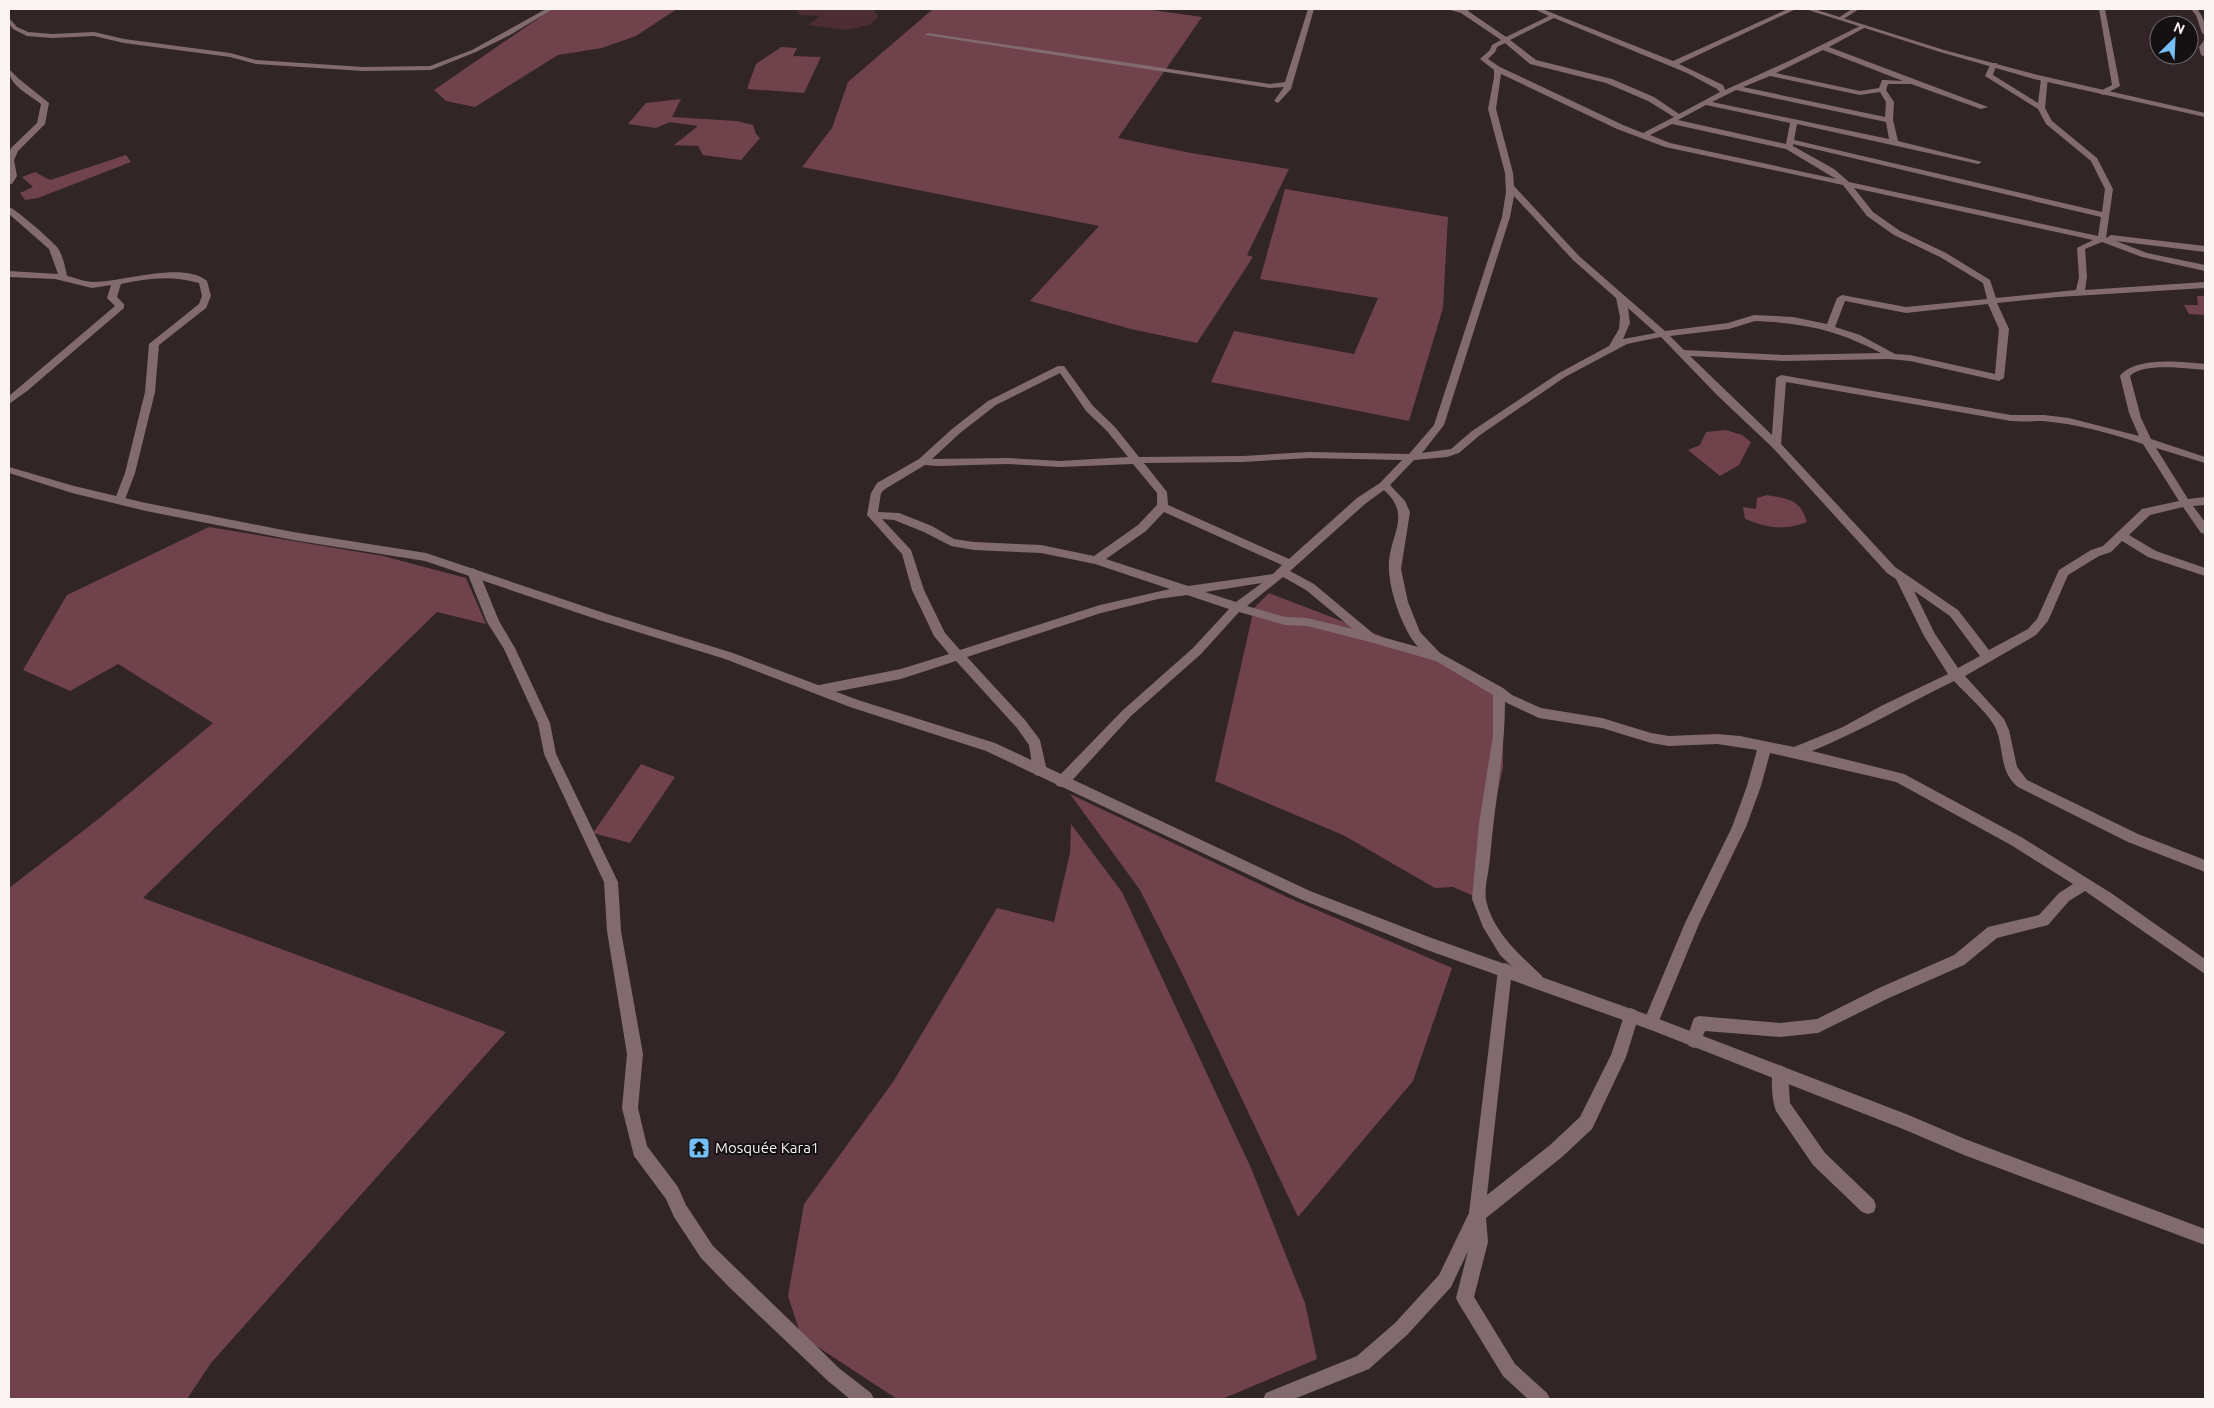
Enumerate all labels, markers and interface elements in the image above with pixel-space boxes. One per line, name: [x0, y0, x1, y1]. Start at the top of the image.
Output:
north arrow: [2149, 15, 2199, 65]
text: N: [2171, 19, 2187, 38]
temple icon: Mosquée Kara1: [687, 1136, 711, 1160]
place label: Mosquée Kara1: [715, 1139, 819, 1156]

